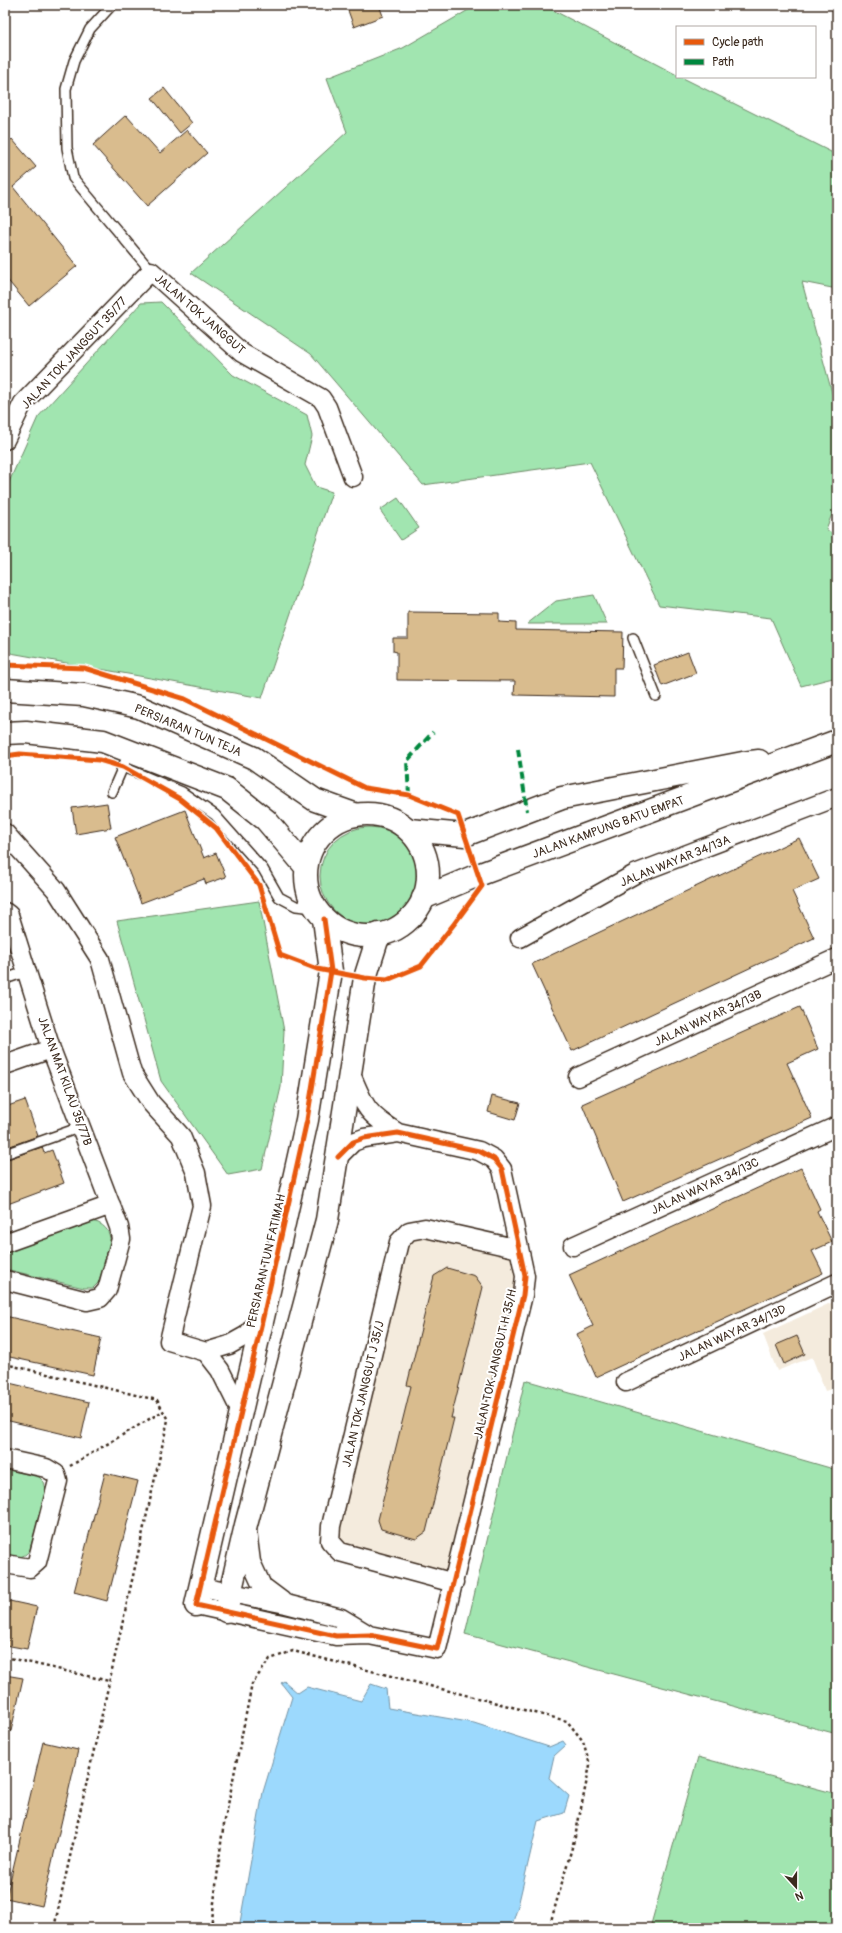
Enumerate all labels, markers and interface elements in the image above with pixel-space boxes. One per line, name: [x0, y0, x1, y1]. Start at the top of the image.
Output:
legend: [676, 26, 816, 78]
text: Cycle path: [712, 35, 764, 50]
text: Path: [712, 55, 734, 70]
street label: JALAN TOK JANGGUT: [151, 271, 248, 358]
street label: JALAN TOK JANGGUT 35/77: [18, 294, 131, 413]
street label: PERSIARAN TUN TEJA: [132, 701, 244, 760]
street label: JALAN KAMPUNG BATU EMPAT: [530, 793, 686, 862]
street label: JALAN WAYAR 34/13A: [618, 832, 733, 890]
street label: JALAN WAYAR 34/13B: [652, 987, 764, 1050]
street label: JALAN MAT KILAU 35/77B: [34, 1015, 95, 1148]
street label: JALAN WAYAR 34/13C: [649, 1155, 761, 1218]
street label: PERSIARAN TUN FATIMAH: [244, 1192, 289, 1329]
street label: JALAN TOK JANGGUT H 35/H: [471, 1287, 520, 1440]
street label: JALAN WAYAR 34/13D: [676, 1302, 789, 1365]
street label: JALAN TOK JANGGUT J 35/J: [339, 1319, 388, 1469]
north arrow: [776, 1867, 816, 1907]
text: N: [793, 1888, 805, 1903]

